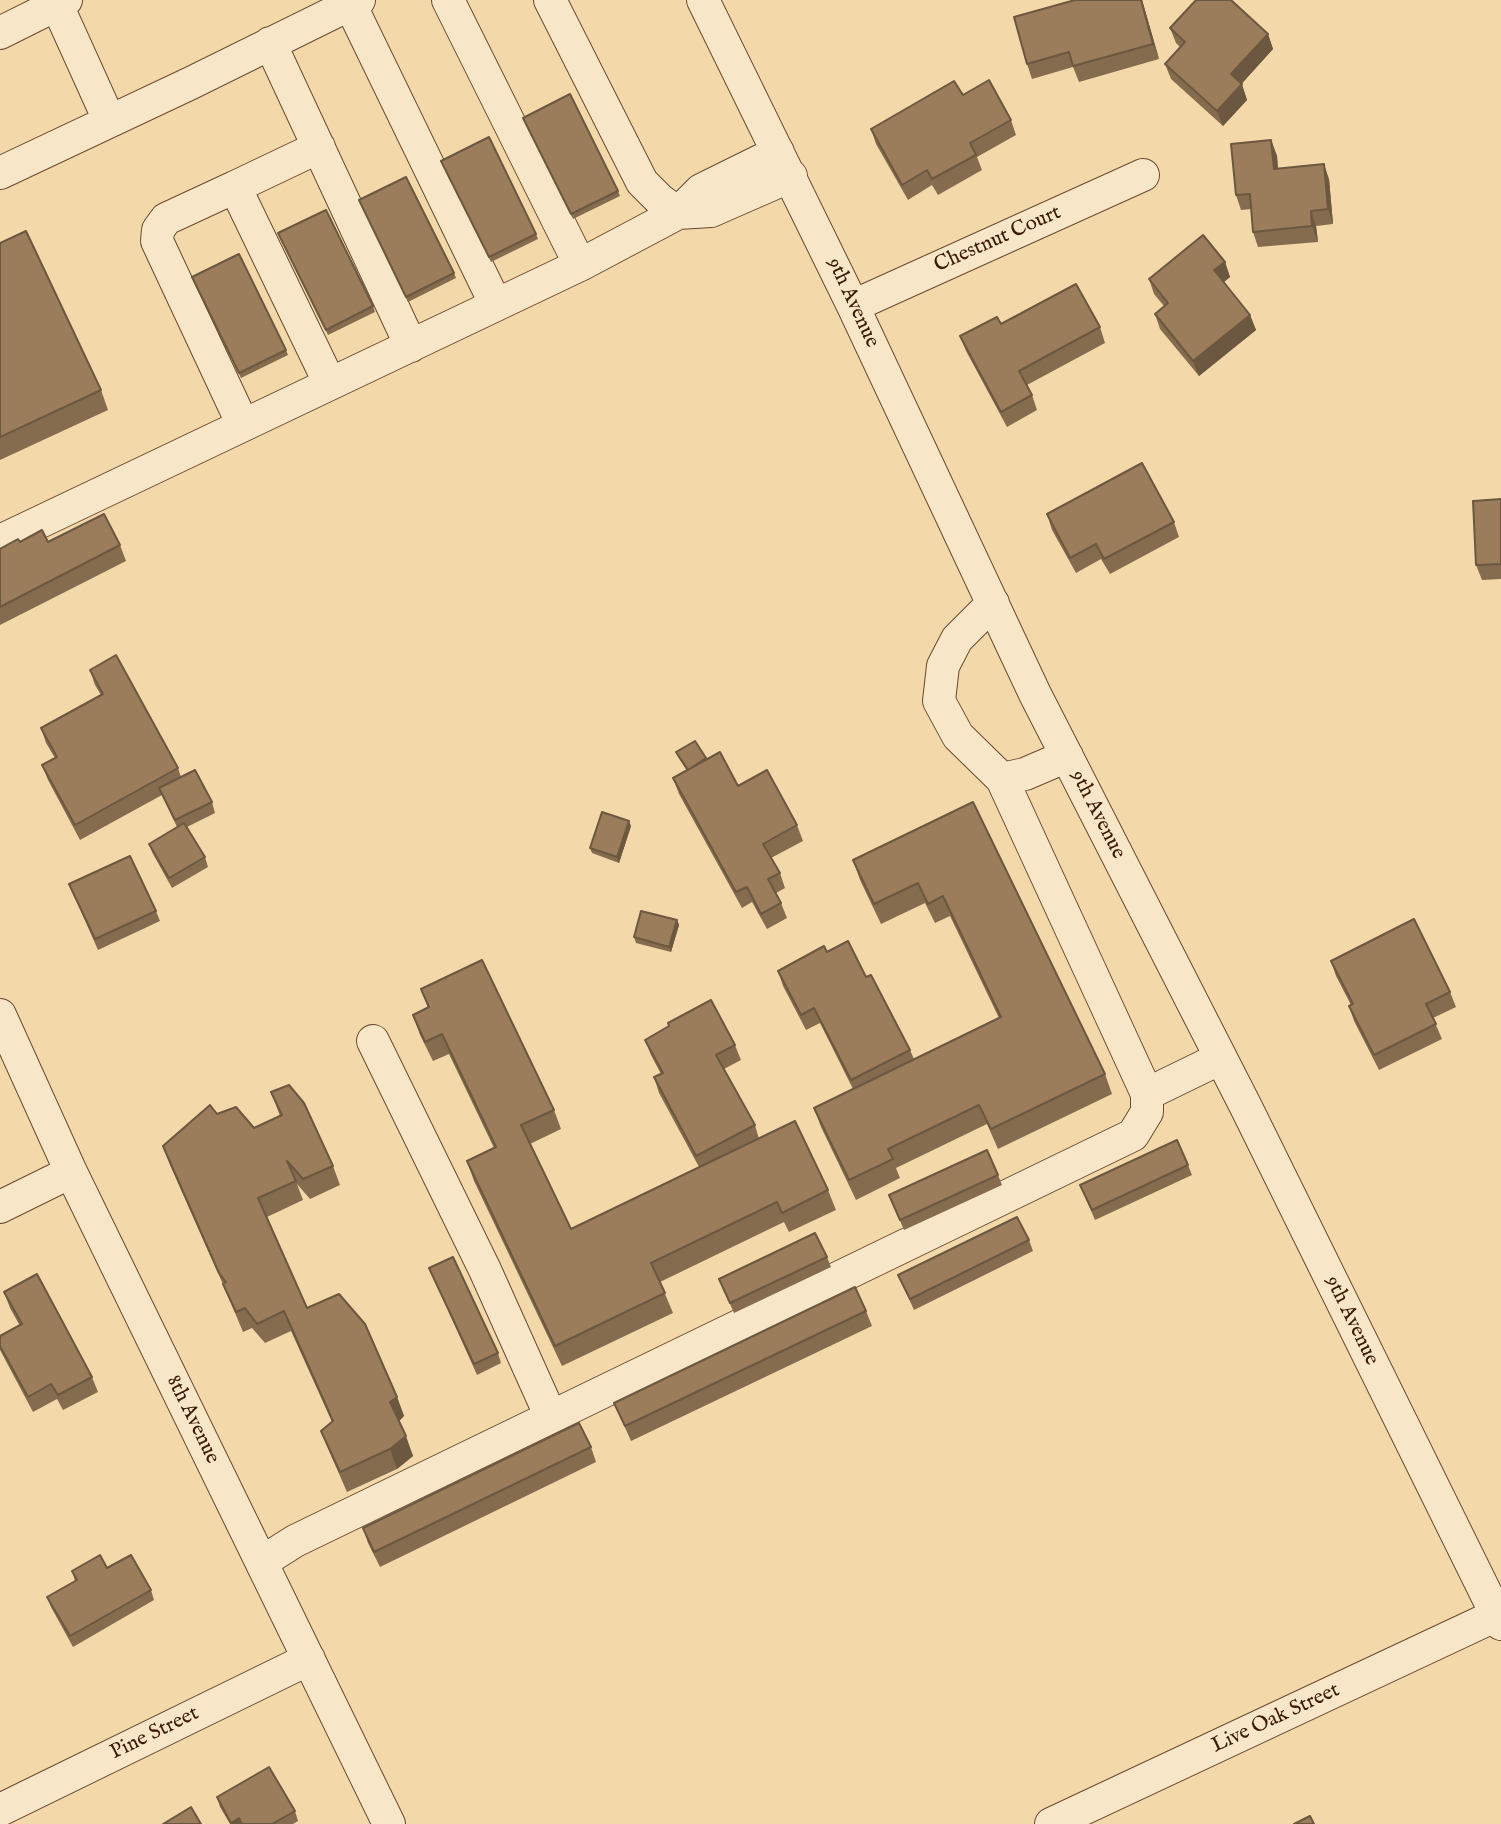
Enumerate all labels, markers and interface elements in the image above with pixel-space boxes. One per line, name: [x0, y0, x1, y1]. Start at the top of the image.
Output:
street label: Chestnut Court: [931, 201, 1065, 279]
street label: 9th Avenue: [820, 254, 884, 352]
street label: 9th Avenue: [1064, 766, 1130, 864]
street label: 9th Avenue: [1319, 1272, 1383, 1370]
street label: 8th Avenue: [160, 1372, 224, 1468]
street label: Live Oak Street: [1208, 1678, 1344, 1760]
street label: Pine Street: [107, 1702, 203, 1766]

